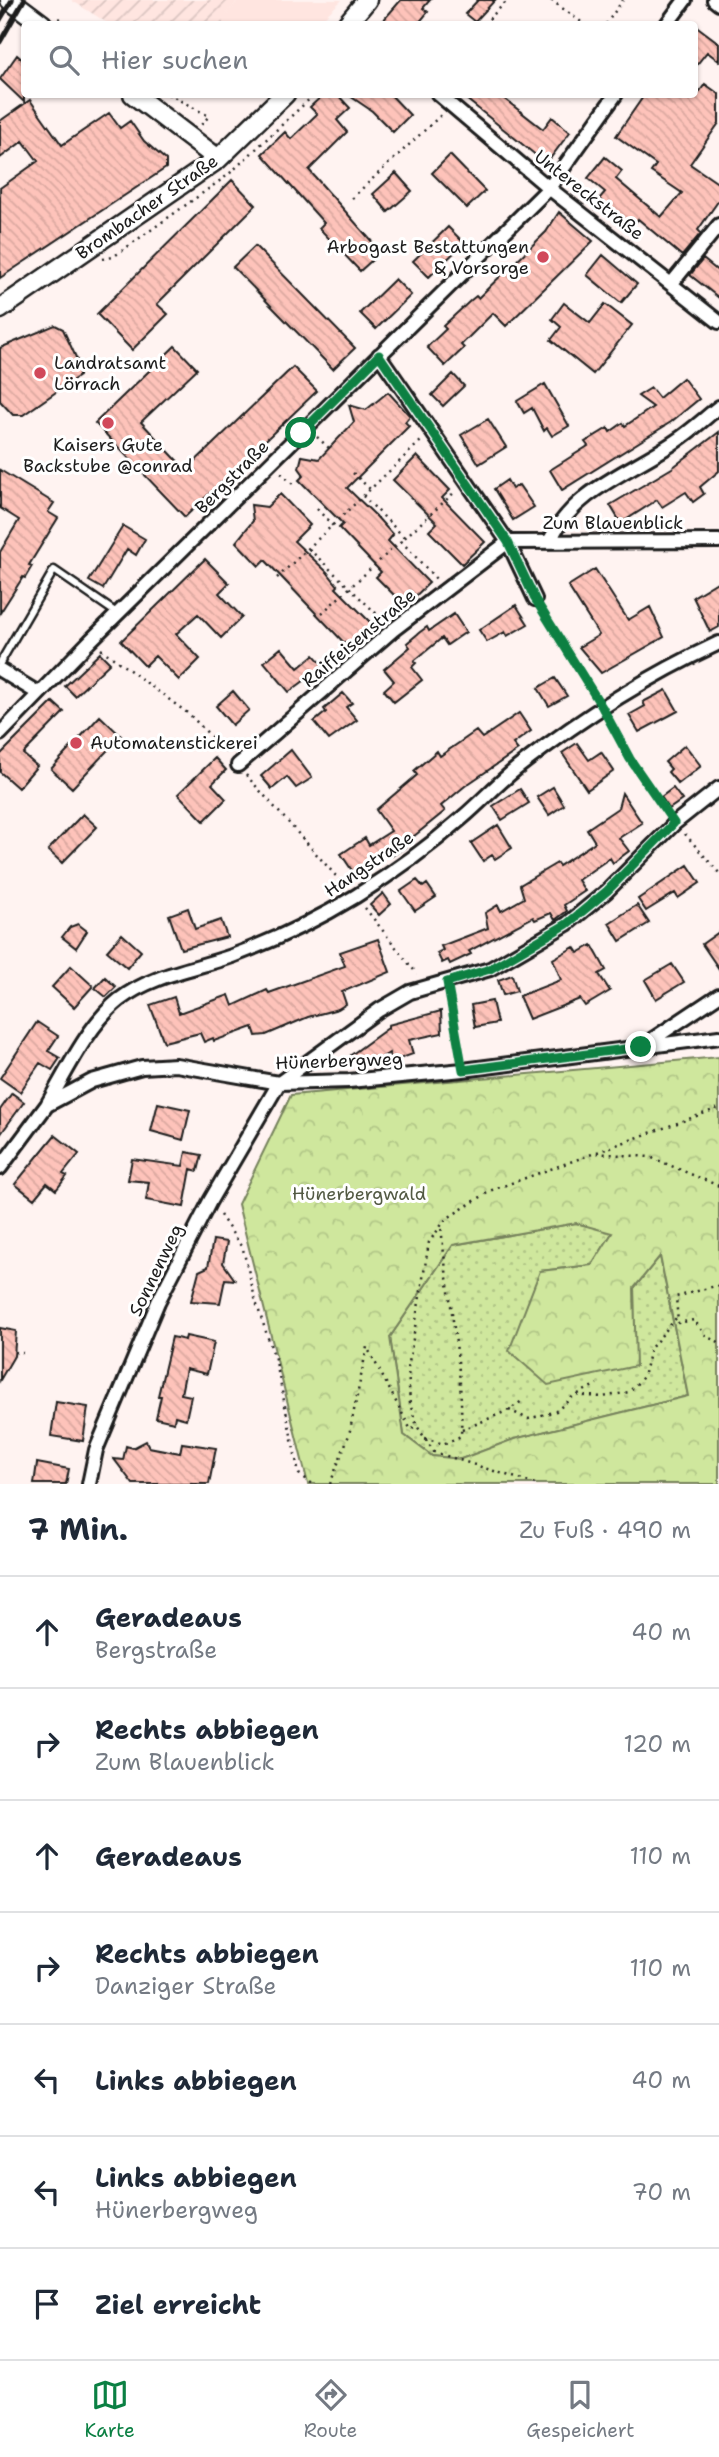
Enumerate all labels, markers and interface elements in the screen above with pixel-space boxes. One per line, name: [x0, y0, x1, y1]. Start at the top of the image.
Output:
search box: [21, 21, 698, 98]
icon: search: [45, 41, 83, 79]
text: Hier suchen: [101, 42, 248, 77]
street label: Untereckstraße: [529, 145, 649, 245]
street label: Brombacher Straße: [71, 149, 223, 265]
place label: Arbogast Bestattungen & Vorsorge: [326, 235, 529, 280]
marker: Arbogast Bestattungen & Vorsorge: [535, 249, 551, 265]
place label: Landratsamt Lörrach: [54, 351, 166, 396]
marker: Landratsamt Lörrach: [32, 365, 48, 381]
marker: Kaisers Gute Backstube @conrad: [100, 415, 116, 431]
route start: [285, 417, 316, 448]
place label: Kaisers Gute Backstube @conrad: [23, 433, 193, 478]
street label: Bergstraße: [190, 435, 274, 519]
street label: Zum Blauenblick: [543, 511, 683, 535]
street label: Raiffeisenstraße: [297, 583, 421, 693]
place label: Automatenstickerei: [90, 731, 258, 755]
marker: Automatenstickerei: [68, 735, 84, 751]
street label: Hangstraße: [320, 825, 418, 903]
route end: [625, 1031, 656, 1062]
street label: Hünerbergweg: [275, 1047, 403, 1075]
park label: Hünerbergwald: [292, 1182, 426, 1206]
street label: Sonnenweg: [123, 1220, 189, 1320]
text: 7 Min.: [28, 1509, 128, 1550]
text: Zu Fuß · 490 m: [519, 1515, 691, 1545]
text: Geradeaus: [95, 1600, 242, 1635]
icon: ahead: [28, 1613, 66, 1651]
text: 40 m: [631, 1617, 691, 1647]
text: Bergstraße: [95, 1635, 217, 1665]
text: Rechts abbiegen: [95, 1712, 319, 1747]
icon: right: [28, 1725, 66, 1763]
text: 120 m: [623, 1729, 691, 1759]
text: Zum Blauenblick: [95, 1747, 275, 1777]
icon: ahead: [28, 1837, 66, 1875]
text: Geradeaus: [95, 1839, 242, 1874]
text: 110 m: [629, 1841, 691, 1871]
text: Rechts abbiegen: [95, 1936, 319, 1971]
icon: right: [28, 1949, 66, 1987]
text: 110 m: [629, 1953, 691, 1983]
text: Danziger Straße: [95, 1971, 277, 2001]
icon: left: [28, 2061, 66, 2099]
text: Links abbiegen: [95, 2063, 297, 2098]
text: 40 m: [631, 2065, 691, 2095]
text: Links abbiegen: [95, 2160, 297, 2195]
icon: left: [28, 2173, 66, 2211]
text: 70 m: [632, 2177, 691, 2207]
text: Hünerbergweg: [95, 2195, 258, 2225]
icon: arrive: [28, 2285, 66, 2323]
text: Ziel erreicht: [95, 2287, 261, 2322]
tab: Karte: [85, 2376, 135, 2443]
tab: Route: [304, 2376, 357, 2443]
tab: Gespeichert: [526, 2376, 634, 2443]

